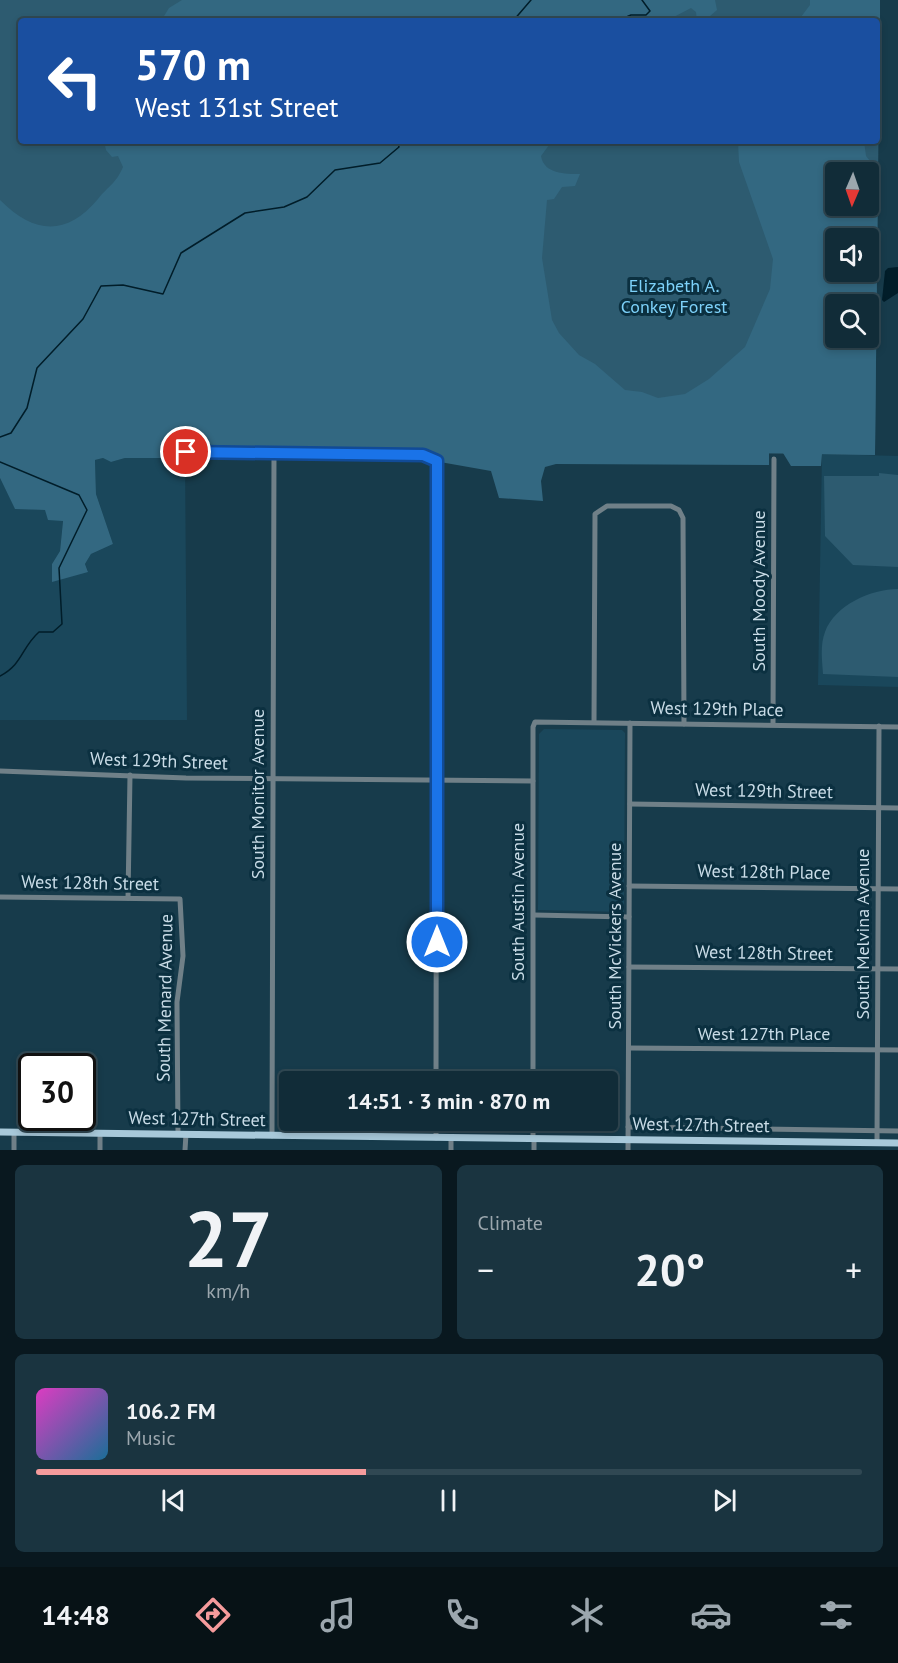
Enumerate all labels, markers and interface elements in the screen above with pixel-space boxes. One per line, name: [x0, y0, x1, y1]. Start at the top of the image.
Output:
text: 570 m: [135, 37, 251, 92]
icon: left: [36, 42, 114, 120]
text: West 131st Street: [135, 90, 339, 124]
north arrow: [825, 162, 879, 216]
map controls: [825, 162, 879, 348]
button: sound: [825, 228, 879, 282]
park label: Elizabeth A. Conkey Forest: [621, 274, 727, 318]
button: search: [825, 294, 879, 348]
pin: [160, 426, 211, 477]
icon: arrive: [169, 435, 202, 468]
street label: South Moody Avenue: [747, 510, 770, 672]
street label: West 129th Place: [650, 696, 784, 721]
street label: South Monitor Avenue: [246, 709, 269, 879]
street label: West 129th Street: [90, 747, 228, 774]
street label: West 129th Street: [695, 778, 833, 803]
street label: South Austin Avenue: [506, 823, 529, 981]
street label: South McVickers Avenue: [603, 843, 626, 1029]
street label: South Melvina Avenue: [851, 848, 874, 1020]
street label: West 128th Place: [697, 859, 831, 884]
street label: West 128th Street: [21, 870, 159, 895]
position arrow: [405, 910, 469, 974]
street label: South Menard Avenue: [152, 914, 177, 1082]
street label: West 128th Street: [695, 940, 833, 965]
street label: West 127th Place: [698, 1022, 830, 1045]
speed limit sign: 30: [18, 1053, 96, 1131]
text: 14:51 · 3 min · 870 m: [347, 1087, 550, 1115]
street label: West 127th Street: [128, 1106, 266, 1131]
street label: West 127th Street: [632, 1112, 770, 1137]
text: 27: [184, 1188, 272, 1289]
text: Climate: [478, 1210, 543, 1236]
text: 20°: [634, 1240, 705, 1298]
text: −: [478, 1248, 494, 1291]
text: +: [845, 1248, 862, 1291]
text: km/h: [206, 1278, 250, 1304]
text: 106.2 FM: [126, 1397, 216, 1425]
text: Music: [126, 1425, 175, 1451]
icon: previous: [157, 1484, 190, 1517]
icon: pause: [432, 1484, 465, 1517]
icon: next: [708, 1484, 741, 1517]
icon: directions: [192, 1594, 234, 1636]
icon: music: [317, 1594, 359, 1636]
icon: phone: [441, 1594, 483, 1636]
icon: climate: [566, 1594, 608, 1636]
icon: car: [690, 1594, 732, 1636]
icon: filters: [815, 1594, 857, 1636]
text: 14:48: [41, 1598, 110, 1632]

